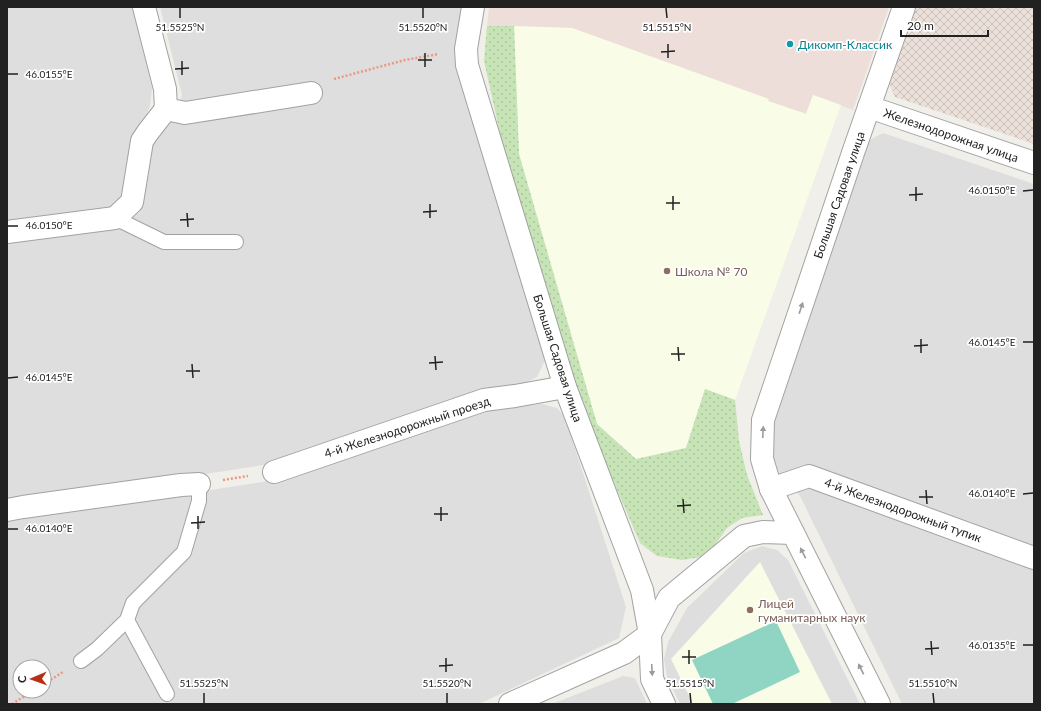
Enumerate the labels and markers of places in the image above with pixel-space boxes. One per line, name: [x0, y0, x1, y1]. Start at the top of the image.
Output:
place label: Дикомп-Классик: [798, 37, 893, 52]
marker: Дикомп-Классик: [785, 39, 795, 49]
place label: Школа № 70: [675, 264, 747, 279]
marker: Школа № 70: [662, 266, 672, 276]
place label: Лицей гуманитарных наук: [757, 596, 866, 625]
marker: Лицей гуманитарных наук: [745, 605, 755, 615]

